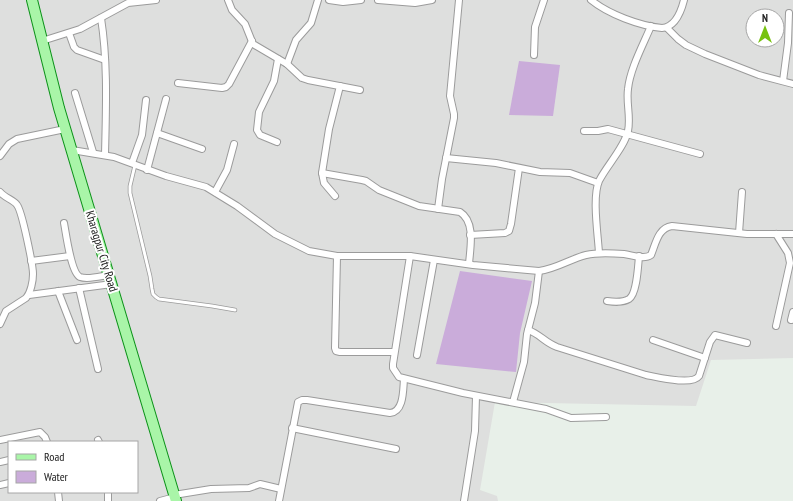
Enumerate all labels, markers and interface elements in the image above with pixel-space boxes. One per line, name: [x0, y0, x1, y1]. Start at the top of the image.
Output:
north arrow: [745, 8, 785, 48]
text: N: [762, 11, 768, 25]
street label: Kharagpur City Road: [83, 209, 121, 293]
legend: [8, 441, 138, 493]
text: Road: [44, 449, 64, 464]
text: Water: [44, 469, 69, 484]

